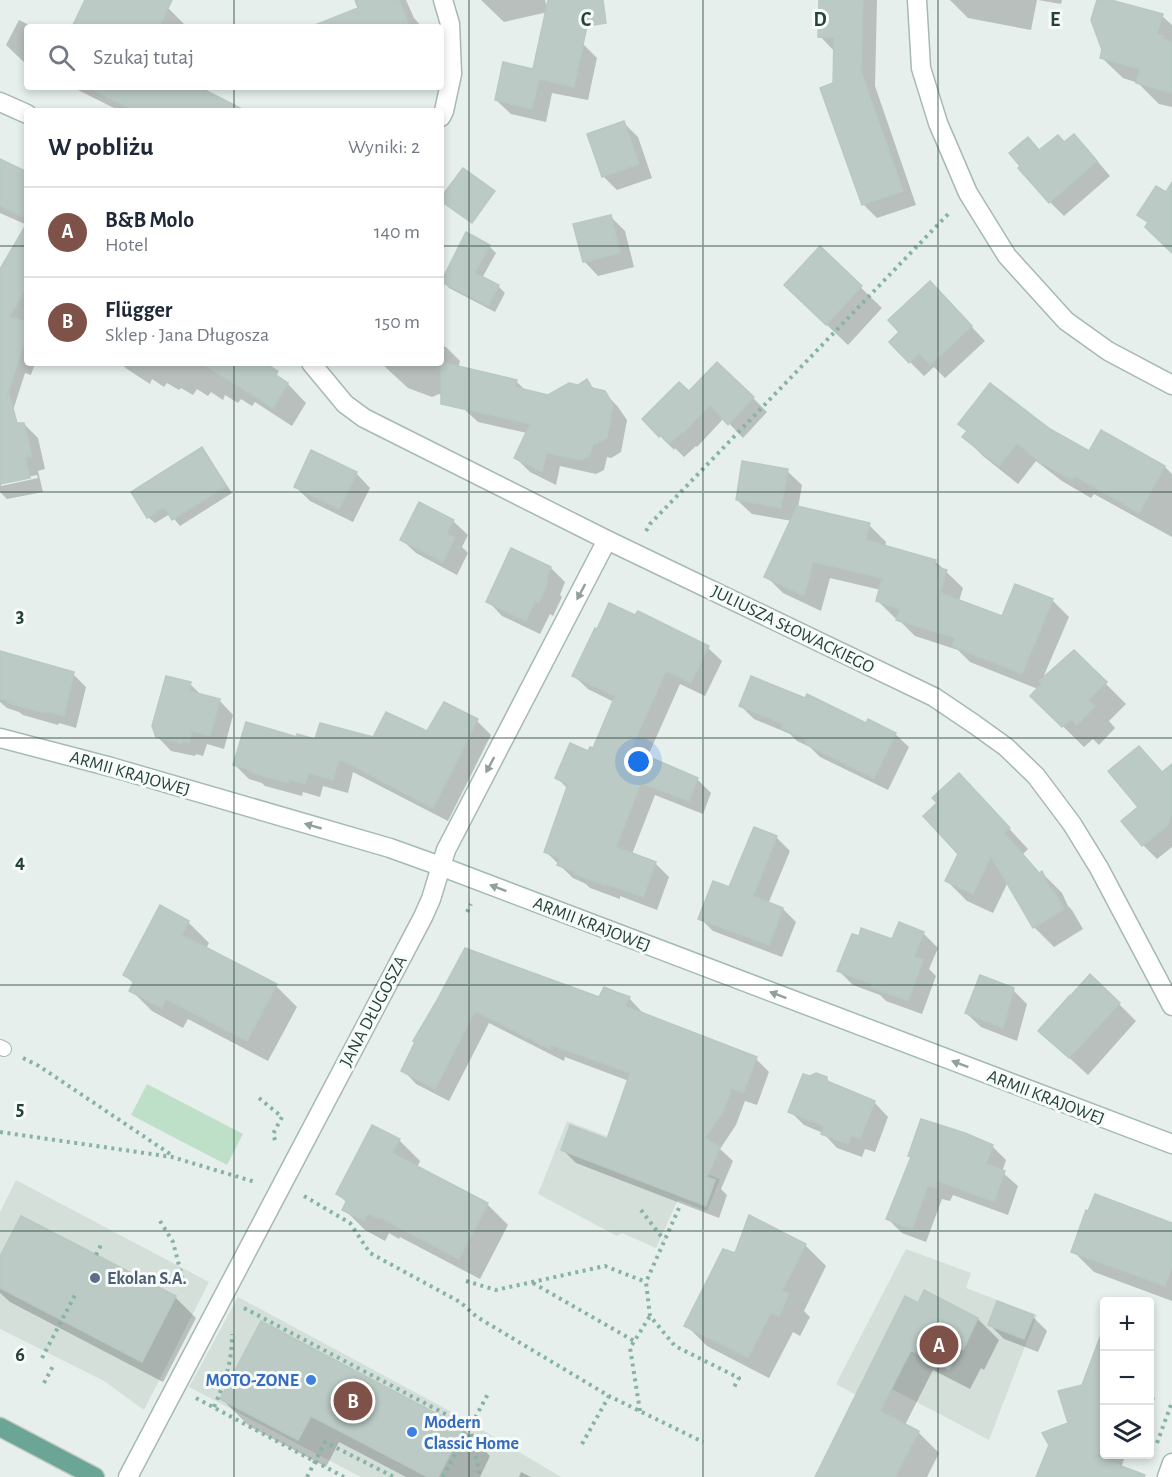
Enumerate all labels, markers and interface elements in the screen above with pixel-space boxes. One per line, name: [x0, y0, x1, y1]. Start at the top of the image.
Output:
text: C: [581, 10, 592, 30]
text: D: [813, 10, 827, 30]
text: E: [1050, 10, 1060, 30]
search box: [24, 24, 444, 90]
icon: search: [45, 41, 78, 74]
text: Szukaj tutaj: [93, 46, 194, 68]
text: W pobliżu: [48, 134, 154, 160]
text: Wyniki: 2: [348, 137, 420, 157]
text: B&B Molo: [105, 209, 194, 231]
text: A: [62, 222, 74, 242]
text: 140 m: [374, 222, 420, 242]
text: Hotel: [105, 235, 148, 255]
text: Flügger: [105, 299, 172, 321]
text: B: [62, 312, 73, 332]
text: 150 m: [375, 312, 420, 332]
text: Sklep · Jana Długosza: [105, 325, 269, 345]
street label: JULIUSZA SŁOWACKIEGO: [708, 583, 877, 677]
one-way arrow: [576, 584, 586, 601]
text: 3: [16, 606, 24, 626]
your location: [624, 747, 653, 776]
street label: ARMII KRAJOWEJ: [68, 748, 192, 800]
one-way arrow: [486, 756, 496, 774]
one-way arrow: [304, 820, 322, 830]
text: 4: [15, 852, 25, 872]
one-way arrow: [488, 883, 506, 893]
street label: ARMII KRAJOWEJ: [530, 894, 653, 956]
street label: JANA DŁUGOSZA: [337, 952, 411, 1070]
one-way arrow: [769, 990, 787, 999]
one-way arrow: [951, 1059, 969, 1069]
street label: ARMII KRAJOWEJ: [984, 1067, 1107, 1129]
text: 5: [16, 1099, 24, 1119]
place label: Ekolan S.A.: [107, 1270, 187, 1288]
marker: Ekolan S.A.: [88, 1271, 102, 1285]
map controls: [1100, 1297, 1154, 1459]
button: +: [1100, 1297, 1154, 1351]
pin: A: [920, 1322, 958, 1368]
text: 6: [15, 1345, 25, 1365]
button: −: [1100, 1351, 1154, 1405]
place label: MOTO-ZONE: [205, 1372, 299, 1390]
marker: MOTO-ZONE: [304, 1373, 318, 1387]
pin: B: [334, 1378, 372, 1424]
button: layers: [1100, 1405, 1154, 1459]
place label: Modern Classic Home: [424, 1414, 519, 1453]
marker: Modern Classic Home: [405, 1425, 419, 1439]

